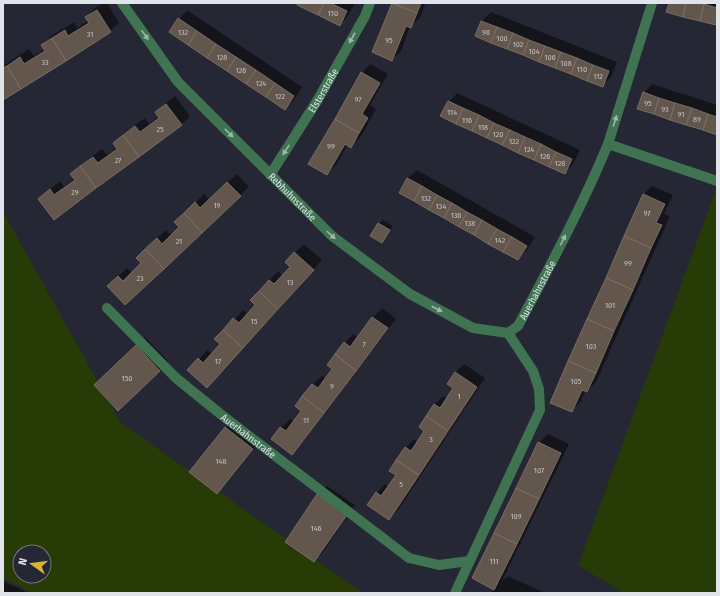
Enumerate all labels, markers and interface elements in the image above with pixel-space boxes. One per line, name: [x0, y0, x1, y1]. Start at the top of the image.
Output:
house number: 110: [328, 9, 338, 18]
house number: 132: [178, 28, 189, 37]
house number: 98: [482, 28, 490, 37]
house number: 31: [87, 30, 93, 39]
one-way arrow: [141, 30, 149, 40]
one-way arrow: [349, 32, 356, 44]
house number: 100: [496, 34, 508, 43]
house number: 95: [385, 36, 393, 45]
house number: 102: [513, 40, 524, 49]
house number: 104: [528, 47, 540, 56]
house number: 128: [217, 53, 227, 62]
house number: 106: [544, 53, 556, 62]
house number: 33: [41, 58, 49, 67]
house number: 108: [560, 59, 572, 68]
house number: 110: [577, 65, 587, 74]
house number: 126: [236, 66, 246, 75]
street label: Elsterstraße: [306, 66, 341, 115]
house number: 112: [593, 72, 603, 81]
house number: 124: [256, 79, 266, 88]
house number: 122: [275, 92, 286, 101]
house number: 97: [354, 95, 362, 104]
house number: 95: [644, 99, 652, 108]
house number: 93: [661, 105, 669, 114]
house number: 114: [447, 108, 457, 117]
house number: 91: [678, 110, 684, 119]
one-way arrow: [612, 115, 618, 127]
house number: 89: [693, 115, 701, 124]
house number: 116: [462, 116, 472, 125]
house number: 118: [478, 123, 488, 132]
house number: 25: [156, 125, 164, 134]
one-way arrow: [224, 128, 234, 138]
house number: 120: [493, 130, 503, 139]
house number: 122: [509, 137, 520, 146]
house number: 99: [327, 142, 335, 151]
one-way arrow: [282, 144, 290, 155]
house number: 124: [524, 145, 534, 154]
house number: 126: [540, 152, 550, 161]
house number: 27: [115, 156, 122, 165]
house number: 128: [555, 159, 565, 168]
street label: Rebhuhnstraße: [266, 171, 318, 224]
house number: 29: [71, 188, 79, 197]
house number: 132: [421, 194, 432, 203]
house number: 19: [213, 201, 221, 210]
house number: 134: [436, 202, 446, 211]
house number: 97: [643, 209, 651, 218]
house number: 136: [451, 211, 461, 220]
house number: 138: [465, 219, 475, 228]
one-way arrow: [326, 230, 336, 239]
one-way arrow: [560, 235, 566, 246]
house number: 142: [495, 236, 506, 245]
house number: 21: [176, 237, 182, 246]
street label: Auerhahnstraße: [517, 259, 559, 322]
house number: 99: [624, 259, 632, 268]
house number: 23: [136, 274, 144, 283]
house number: 13: [287, 278, 294, 287]
house number: 101: [605, 301, 615, 310]
one-way arrow: [431, 306, 443, 312]
house number: 15: [251, 317, 258, 326]
house number: 7: [362, 340, 366, 349]
house number: 103: [586, 342, 597, 351]
house number: 17: [215, 357, 222, 366]
house number: 150: [122, 374, 132, 383]
house number: 105: [571, 377, 582, 386]
house number: 9: [330, 382, 334, 391]
house number: 1: [457, 392, 461, 401]
street label: Auerhahnstraße: [218, 412, 278, 461]
house number: 11: [303, 416, 309, 425]
house number: 3: [429, 435, 433, 444]
house number: 148: [216, 457, 227, 466]
house number: 107: [534, 466, 545, 475]
house number: 5: [399, 480, 403, 489]
house number: 109: [510, 512, 522, 521]
house number: 146: [311, 524, 322, 533]
north arrow: [12, 544, 52, 584]
text: N: [16, 557, 30, 566]
house number: 111: [489, 557, 499, 566]

